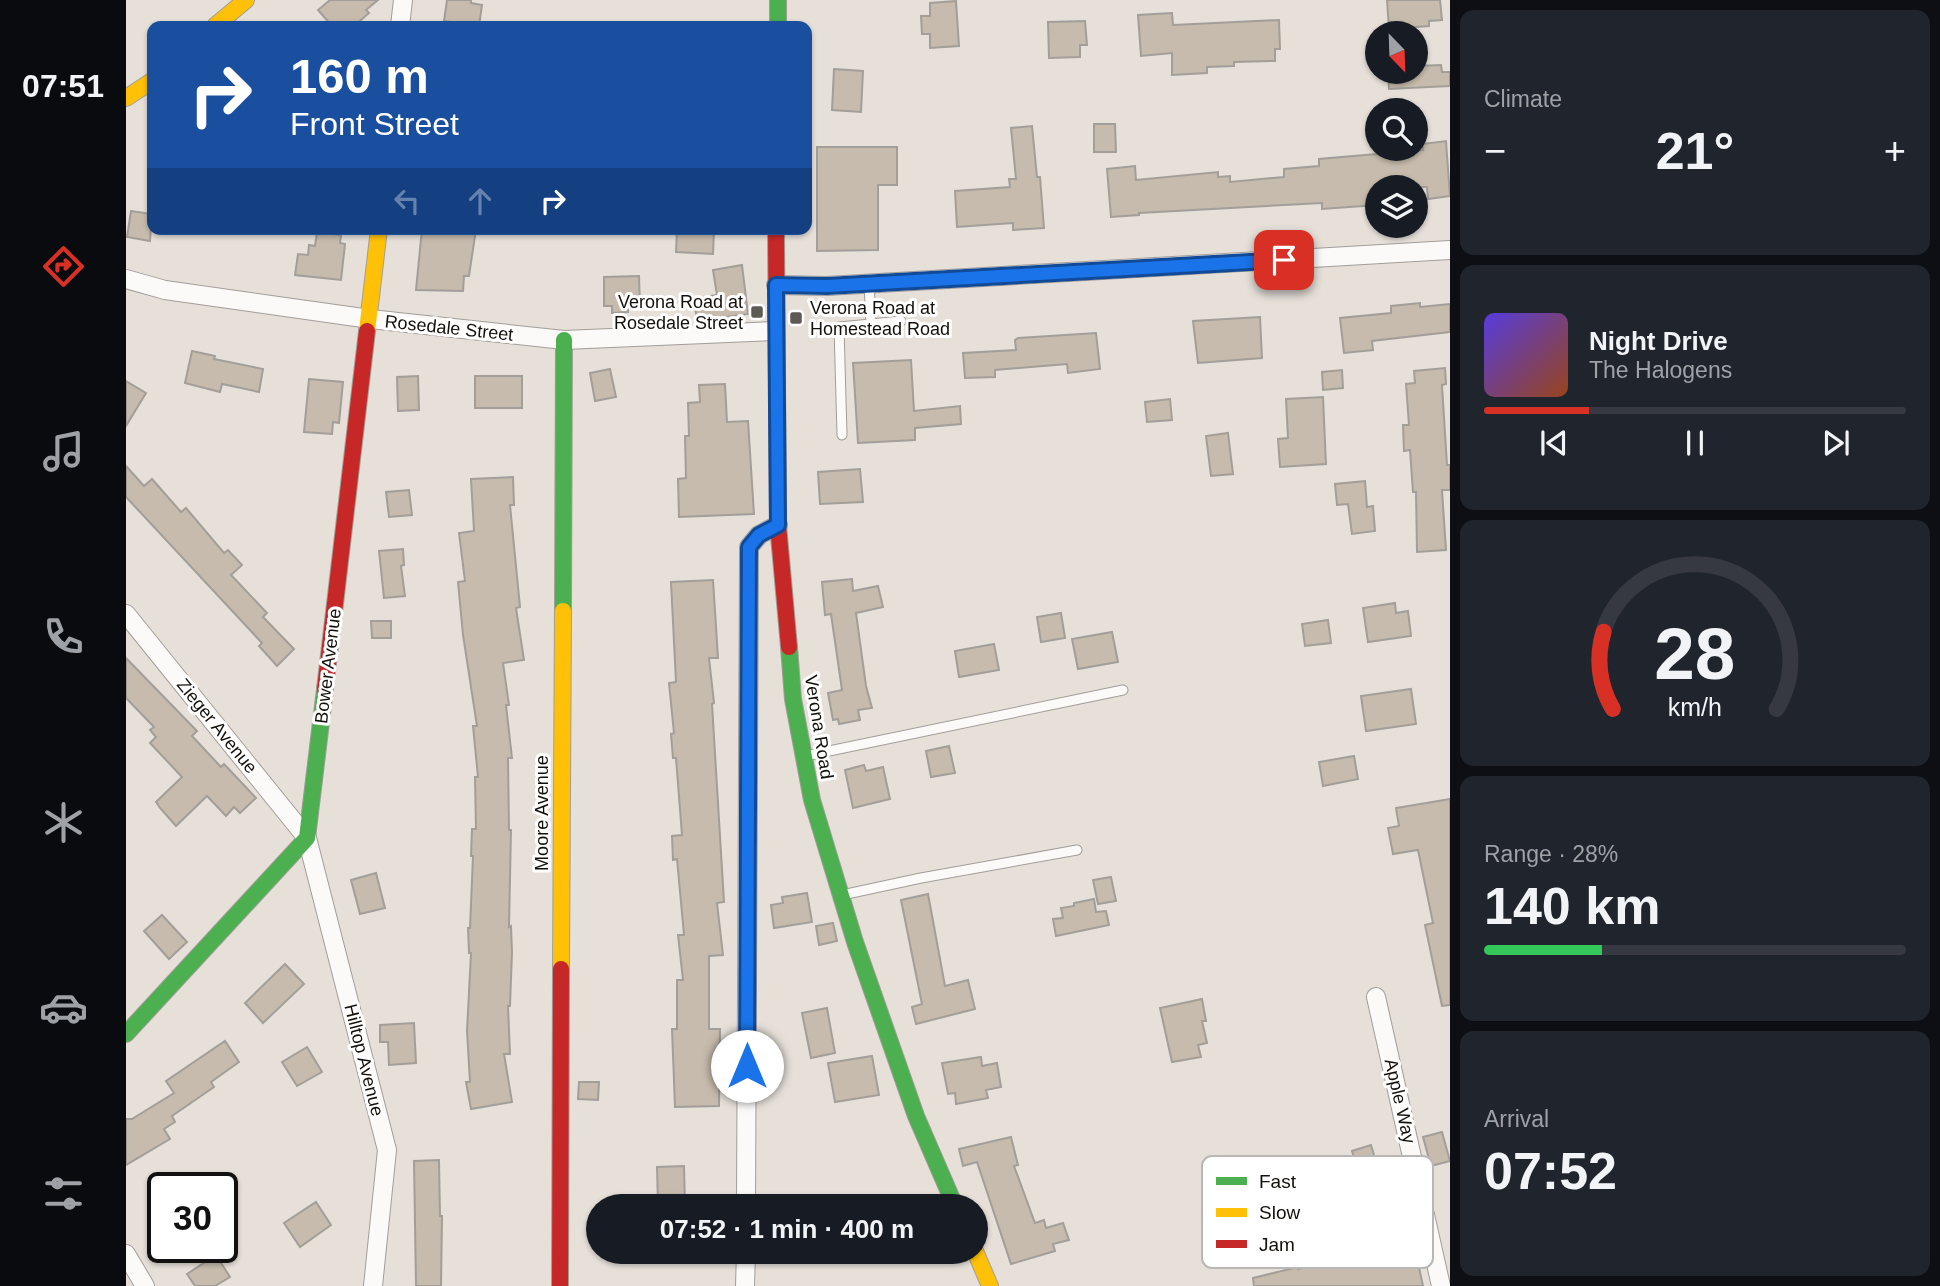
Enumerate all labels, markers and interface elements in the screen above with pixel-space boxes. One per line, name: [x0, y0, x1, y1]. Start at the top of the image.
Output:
north arrow: [1365, 21, 1428, 84]
map controls: [1365, 21, 1428, 238]
icon: right: [175, 49, 266, 140]
text: 160 m: [290, 49, 429, 103]
text: 07:51: [22, 68, 104, 104]
text: Climate: [1484, 86, 1562, 112]
button: search: [1365, 98, 1428, 161]
text: Front Street: [290, 106, 459, 142]
text: 21°: [1656, 122, 1734, 180]
text: −: [1484, 130, 1506, 172]
text: +: [1884, 130, 1906, 172]
button: layers: [1365, 175, 1428, 238]
icon: left: [388, 182, 426, 220]
icon: ahead: [461, 182, 499, 220]
icon: right: [534, 182, 572, 220]
pin: [1254, 230, 1314, 290]
icon: arrive: [1265, 241, 1303, 279]
icon: directions: [39, 242, 88, 291]
place label: Verona Road at Rosedale Street: [614, 292, 743, 333]
place label: Verona Road at Homestead Road: [810, 298, 950, 339]
marker: Verona Road at Rosedale Street: [749, 304, 765, 320]
marker: Verona Road at Homestead Road: [788, 310, 804, 326]
street label: Rosedale Street: [384, 311, 514, 345]
text: Night Drive: [1589, 326, 1728, 356]
text: The Halogens: [1589, 357, 1732, 383]
icon: previous: [1535, 424, 1573, 462]
icon: pause: [1676, 424, 1714, 462]
icon: next: [1817, 424, 1855, 462]
icon: music: [39, 427, 88, 476]
street label: Bower Avenue: [311, 607, 345, 725]
icon: phone: [39, 612, 88, 661]
text: 28: [1655, 613, 1735, 694]
street label: Verona Road: [801, 674, 837, 780]
street label: Zieger Avenue: [173, 675, 261, 777]
text: km/h: [1668, 693, 1722, 721]
street label: Moore Avenue: [532, 755, 552, 871]
icon: climate: [39, 798, 88, 847]
text: Range · 28%: [1484, 841, 1618, 867]
text: 140 km: [1484, 877, 1660, 935]
icon: car: [39, 983, 88, 1032]
street label: Hilltop Avenue: [340, 1002, 388, 1118]
position arrow: [710, 1029, 784, 1103]
street label: Apple Way: [1381, 1057, 1419, 1145]
text: Arrival: [1484, 1106, 1549, 1132]
text: 07:52: [1484, 1142, 1617, 1200]
legend: [1202, 1156, 1433, 1268]
icon: filters: [39, 1169, 88, 1218]
text: Fast: [1259, 1171, 1297, 1192]
speed limit sign: 30: [147, 1172, 238, 1263]
text: Slow: [1259, 1202, 1300, 1223]
text: 07:52 · 1 min · 400 m: [660, 1214, 914, 1244]
text: Jam: [1259, 1234, 1295, 1255]

